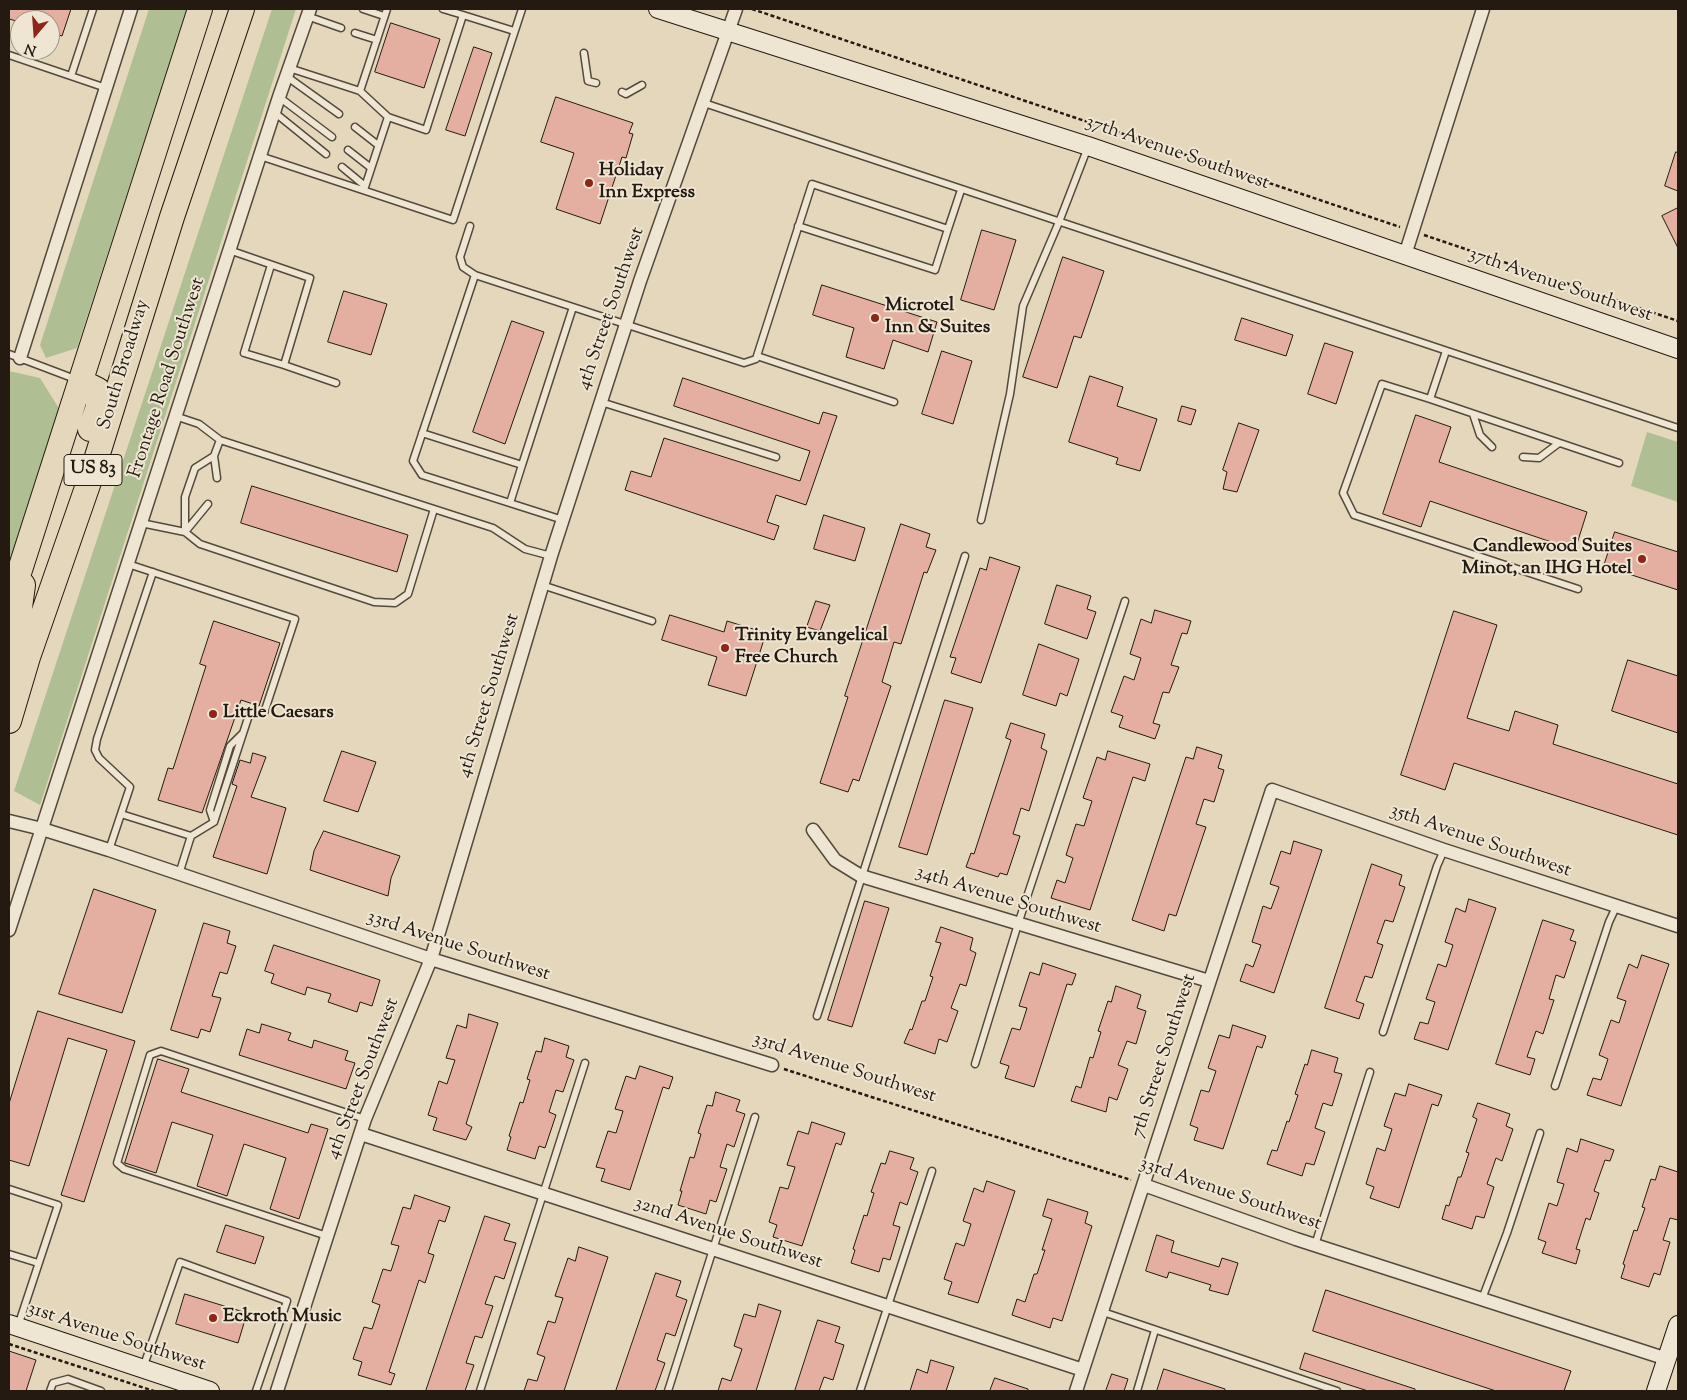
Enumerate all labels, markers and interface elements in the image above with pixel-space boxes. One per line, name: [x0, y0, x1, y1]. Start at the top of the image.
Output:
north arrow: [10, 10, 60, 60]
text: N: [22, 37, 39, 60]
street label: 37th Avenue Southwest: [1082, 112, 1272, 196]
place label: Holiday Inn Express: [599, 161, 695, 205]
marker: Holiday Inn Express: [583, 177, 595, 189]
street label: 4th Street Southwest: [573, 225, 651, 393]
street label: 37th Avenue Southwest: [1465, 244, 1655, 328]
street label: Frontage Road Southwest: [125, 275, 211, 481]
place label: Microtel Inn & Suites: [885, 296, 990, 340]
street label: South Broadway: [94, 297, 156, 433]
marker: Microtel Inn & Suites: [869, 312, 881, 324]
road number: US 83: [64, 454, 122, 486]
place label: Candlewood Suites Minot, an IHG Hotel: [1462, 537, 1632, 581]
marker: Candlewood Suites Minot, an IHG Hotel: [1636, 553, 1648, 565]
street label: 4th Street Southwest: [454, 611, 526, 781]
place label: Trinity Evangelical Free Church: [735, 626, 888, 670]
marker: Trinity Evangelical Free Church: [719, 642, 731, 654]
place label: Little Caesars: [223, 703, 334, 725]
marker: Little Caesars: [207, 708, 219, 720]
street label: 35th Avenue Southwest: [1386, 800, 1574, 884]
street label: 34th Avenue Southwest: [912, 862, 1104, 940]
street label: 33rd Avenue Southwest: [364, 907, 552, 987]
street label: 7th Street Southwest: [1128, 971, 1202, 1141]
street label: 4th Street Southwest: [323, 995, 405, 1163]
street label: 33rd Avenue Southwest: [750, 1029, 938, 1109]
street label: 33rd Avenue Southwest: [1136, 1153, 1324, 1237]
street label: 32nd Avenue Southwest: [631, 1193, 825, 1275]
street label: 31st Avenue Southwest: [24, 1298, 208, 1378]
place label: Eckroth Music: [223, 1307, 342, 1329]
marker: Eckroth Music: [207, 1312, 219, 1324]

